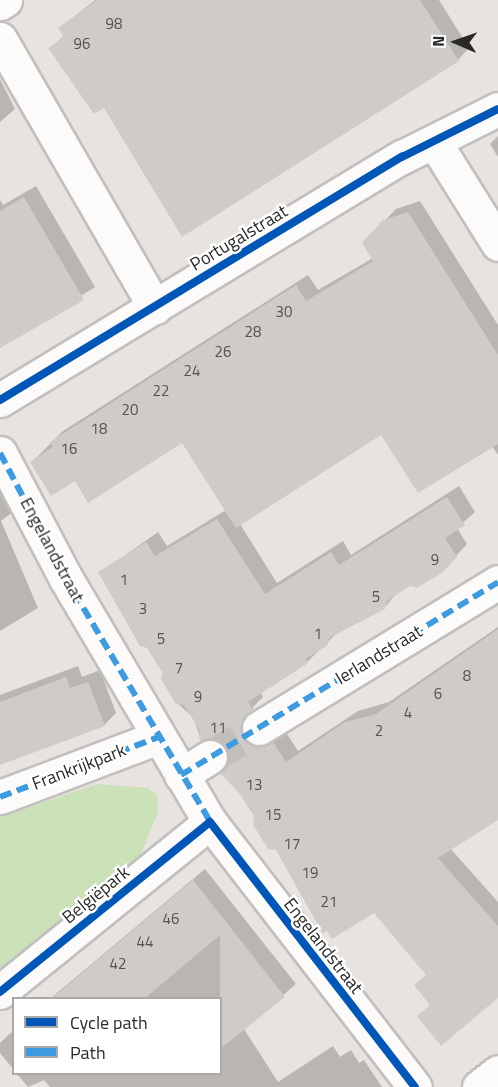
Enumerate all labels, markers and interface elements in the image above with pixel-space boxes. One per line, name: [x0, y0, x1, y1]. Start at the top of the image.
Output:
north arrow: [426, 12, 486, 72]
house number: 98: [106, 15, 122, 33]
house number: 96: [74, 35, 90, 53]
text: N: [426, 35, 450, 47]
street label: Portugalstraat: [186, 200, 292, 276]
house number: 30: [276, 303, 292, 321]
house number: 28: [245, 323, 261, 341]
house number: 26: [215, 343, 231, 361]
house number: 24: [184, 362, 200, 380]
house number: 22: [153, 382, 169, 400]
house number: 20: [122, 401, 138, 419]
house number: 18: [91, 420, 107, 438]
house number: 16: [61, 440, 77, 458]
street label: Engelandstraat: [15, 494, 89, 606]
house number: 9: [431, 551, 439, 569]
house number: 1: [120, 571, 128, 589]
house number: 5: [372, 588, 380, 606]
house number: 3: [139, 600, 147, 618]
street label: Ierlandstraat: [332, 621, 426, 689]
house number: 1: [314, 625, 322, 643]
house number: 5: [157, 630, 165, 648]
house number: 7: [175, 659, 183, 677]
house number: 8: [463, 667, 471, 685]
house number: 6: [434, 685, 442, 703]
house number: 9: [194, 688, 202, 706]
house number: 4: [404, 704, 412, 722]
house number: 11: [210, 719, 226, 737]
house number: 2: [375, 722, 383, 740]
street label: Frankrijkpark: [29, 739, 129, 795]
house number: 13: [246, 776, 262, 794]
house number: 15: [265, 806, 281, 824]
house number: 17: [284, 835, 300, 853]
street label: Belgiëpark: [58, 861, 134, 929]
house number: 19: [302, 864, 318, 882]
house number: 21: [321, 893, 337, 911]
street label: Engelandstraat: [279, 894, 367, 998]
house number: 46: [163, 910, 179, 928]
house number: 44: [137, 933, 153, 951]
house number: 42: [110, 955, 126, 973]
legend: [12, 997, 222, 1075]
text: Cycle path: [70, 1009, 148, 1036]
text: Path: [70, 1039, 106, 1066]

